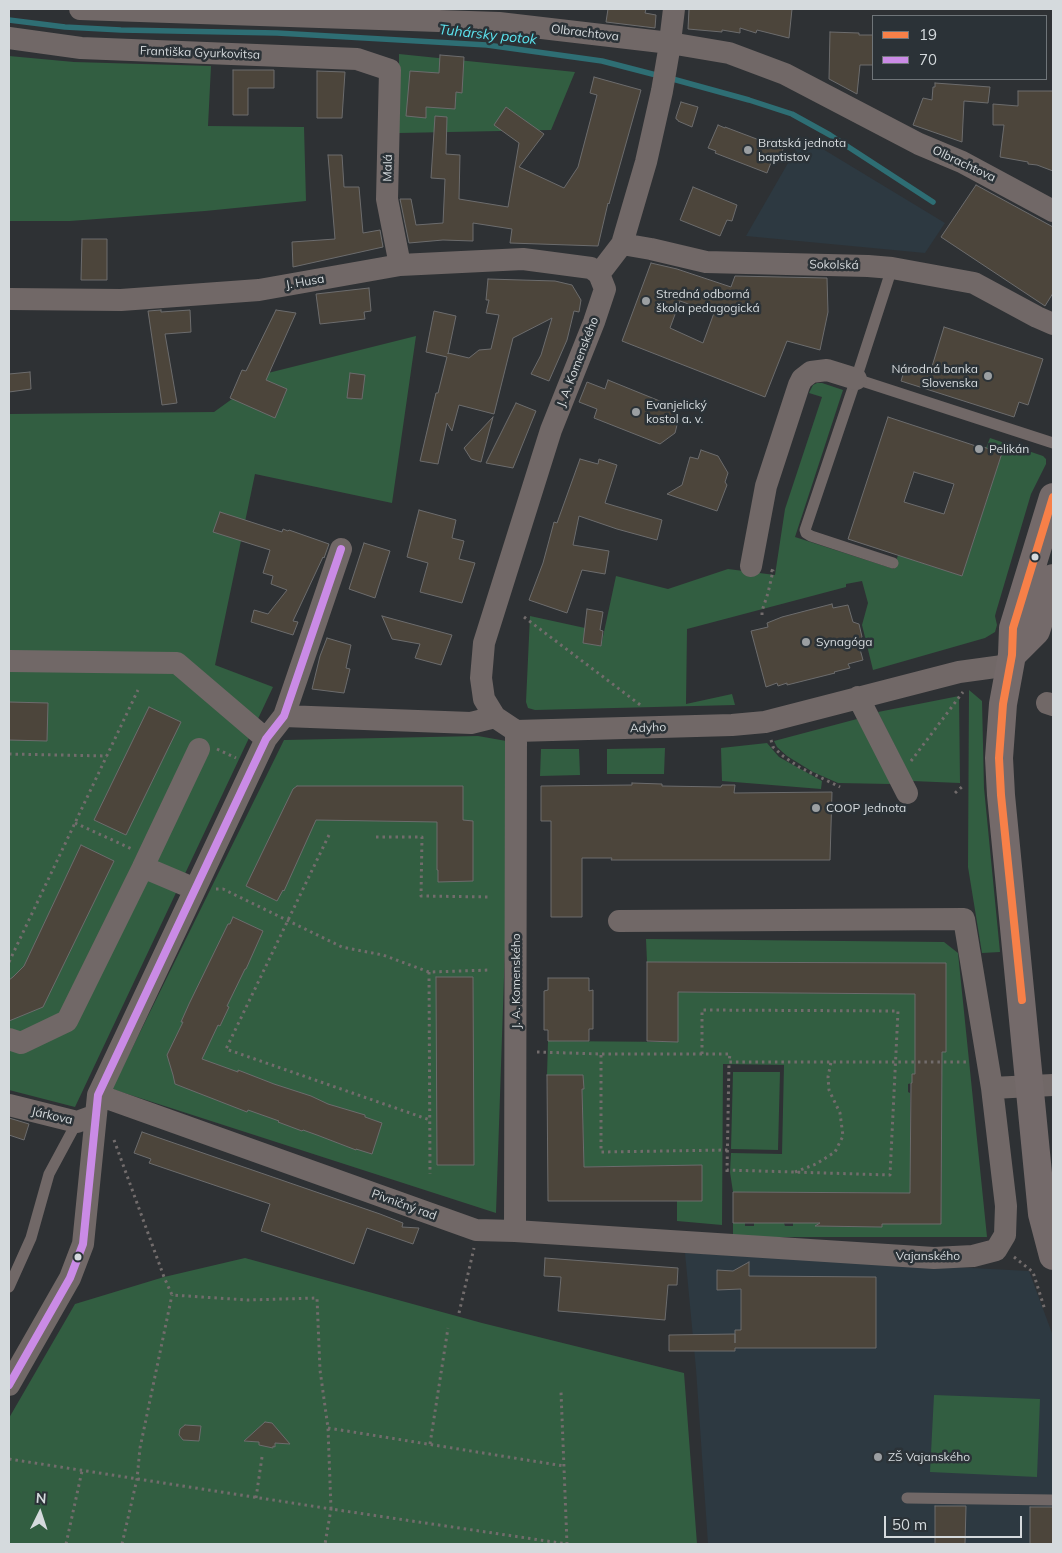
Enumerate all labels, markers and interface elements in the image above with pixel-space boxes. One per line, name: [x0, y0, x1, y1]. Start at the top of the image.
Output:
legend: [872, 15, 1047, 80]
water label: Tuhársky potok: [438, 21, 538, 49]
street label: Olbrachtova: [550, 22, 620, 44]
text: 19: [919, 25, 937, 44]
street label: Františka Gyurkovitsa: [140, 44, 260, 62]
text: 70: [919, 50, 937, 69]
place label: Bratská jednota baptistov: [758, 136, 846, 164]
street label: Olbrachtova: [930, 143, 998, 185]
marker: Bratská jednota baptistov: [742, 144, 754, 156]
street label: Malá: [381, 154, 395, 182]
street label: Sokolská: [809, 257, 859, 273]
street label: J. Husa: [285, 272, 325, 292]
place label: Stredná odborná škola pedagogická: [656, 287, 760, 315]
marker: Stredná odborná škola pedagogická: [640, 295, 652, 307]
street label: J. A. Komenského: [554, 315, 602, 409]
place label: Národná banka Slovenska: [891, 362, 978, 390]
marker: Národná banka Slovenska: [982, 370, 994, 382]
place label: Evanjelický kostol a. v.: [646, 398, 707, 426]
marker: Evanjelický kostol a. v.: [630, 406, 642, 418]
place label: Pelikán: [989, 442, 1029, 456]
marker: Pelikán: [973, 443, 985, 455]
unlabelled marker: [1030, 552, 1040, 562]
place label: Synagóga: [816, 635, 873, 649]
marker: Synagóga: [800, 636, 812, 648]
street label: Adyho: [630, 720, 666, 736]
place label: COOP Jednota: [826, 801, 906, 815]
marker: COOP Jednota: [810, 802, 822, 814]
street label: J. A. Komenského: [509, 933, 523, 1029]
street label: Járkova: [30, 1104, 74, 1128]
street label: Pivničný rad: [370, 1187, 438, 1223]
street label: Vajanského: [896, 1249, 960, 1263]
unlabelled marker: [73, 1252, 83, 1262]
place label: ZŠ Vajanského: [888, 1450, 970, 1464]
marker: ZŠ Vajanského: [872, 1451, 884, 1463]
north arrow: [15, 1488, 65, 1538]
text: N: [35, 1489, 47, 1507]
scale bar: [887, 1506, 1024, 1538]
text: 50 m: [892, 1515, 927, 1534]

